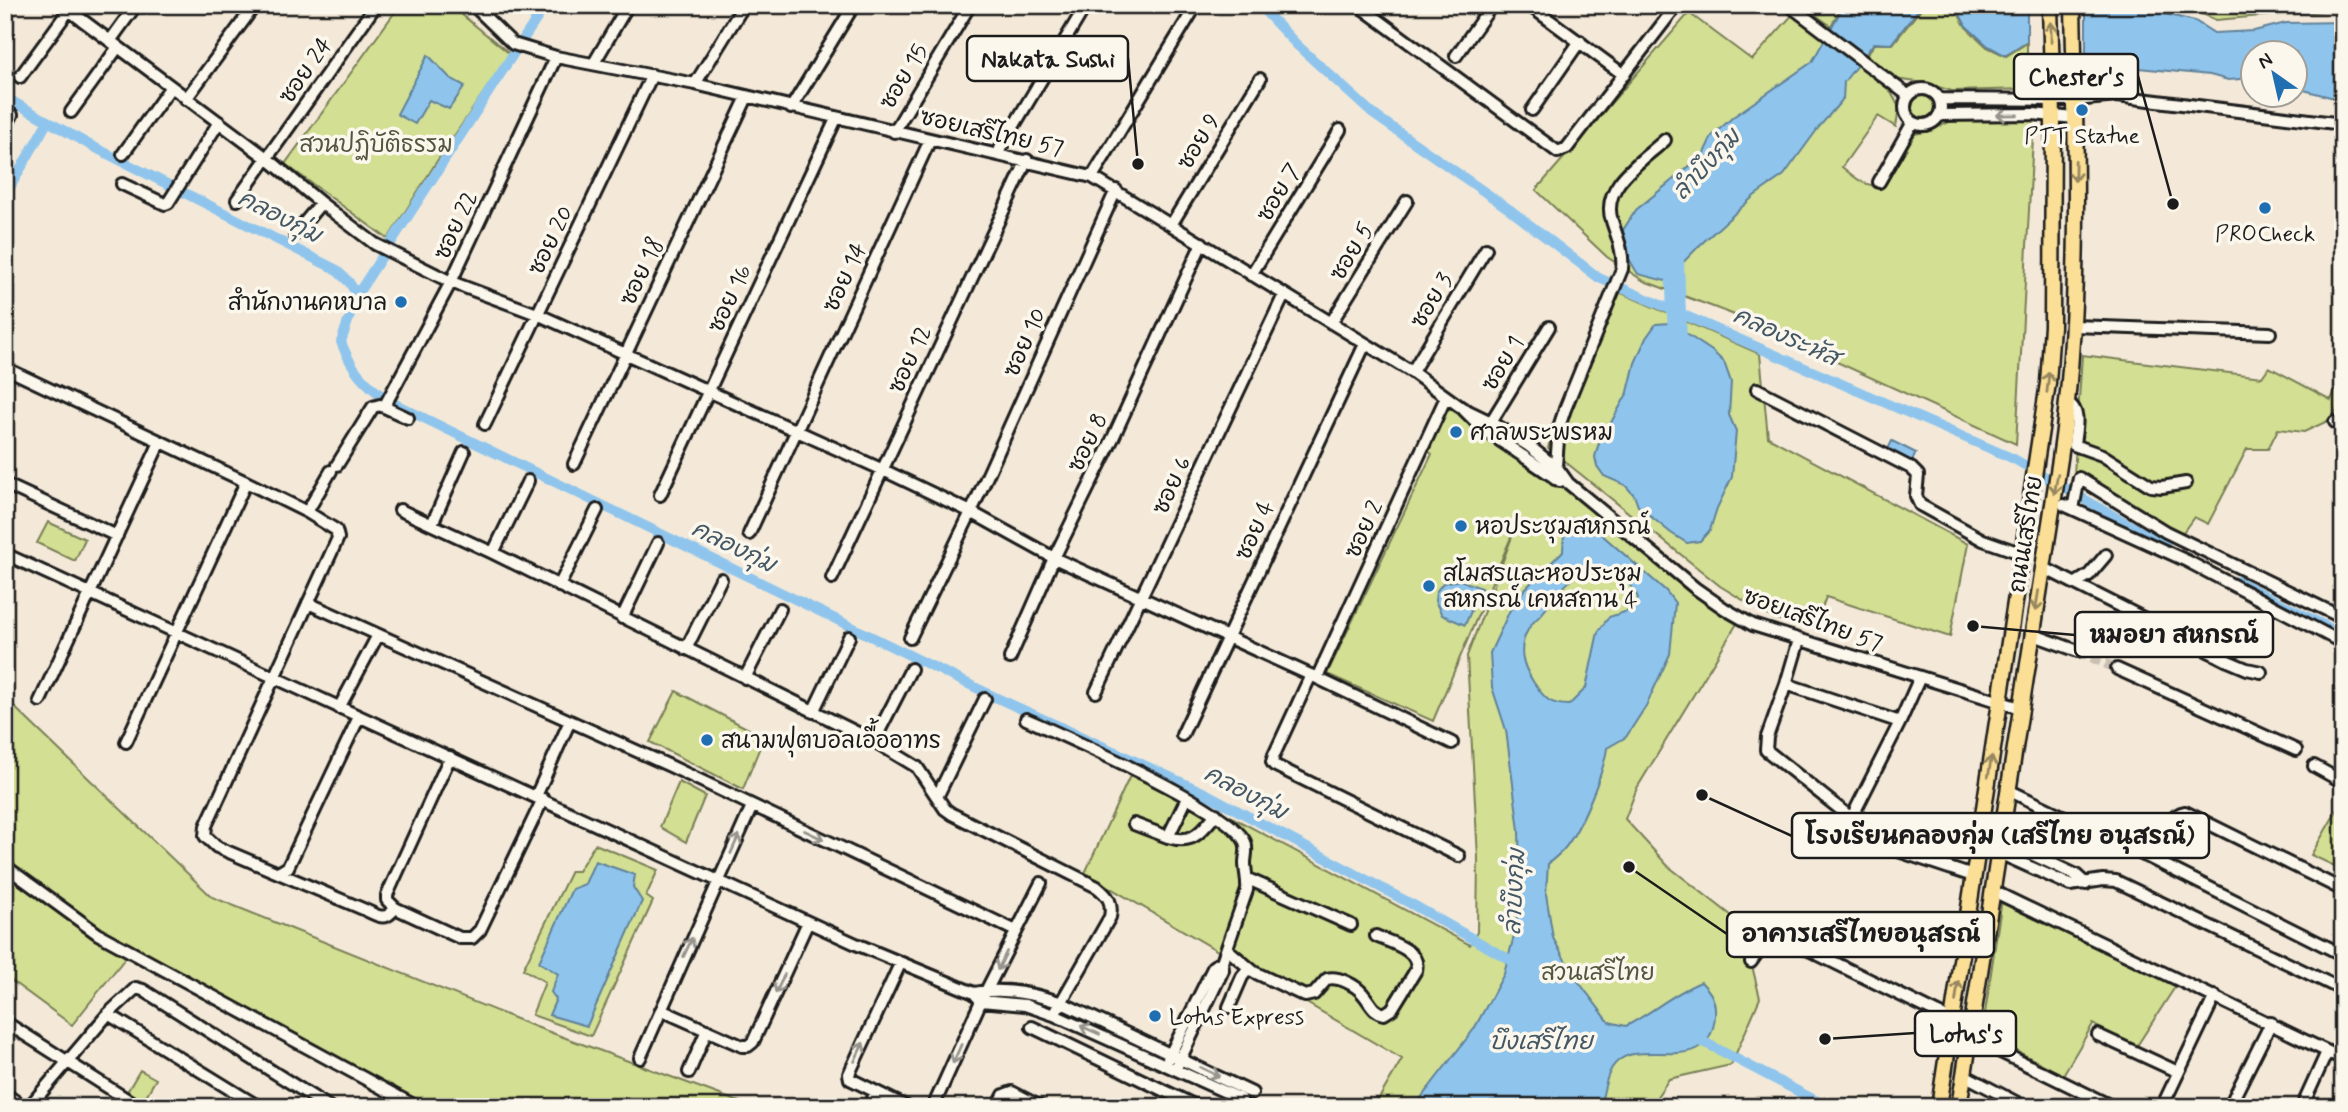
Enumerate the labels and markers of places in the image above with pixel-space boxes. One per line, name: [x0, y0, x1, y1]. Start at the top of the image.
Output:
callout: Nakata Sushi: [967, 36, 1128, 81]
callout: Chester's: [2014, 54, 2138, 99]
marker: PTT Statue: [2074, 102, 2090, 118]
place label: PTT Statue: [2024, 122, 2140, 152]
marker: PROCheck: [2257, 200, 2273, 216]
place label: PROCheck: [2215, 220, 2315, 250]
place label: สำนักงานคหบาล: [228, 286, 387, 319]
marker: สำนักงานคหบาล: [393, 294, 409, 310]
place label: ศาลพระพรหม: [1470, 419, 1613, 449]
marker: ศาลพระพรหม: [1448, 424, 1464, 440]
place label: หอประชุมสหกรณ์: [1475, 510, 1651, 544]
marker: หอประชุมสหกรณ์: [1453, 518, 1469, 534]
place label: สโมสรและหอประชุม สหกรณ์ เคหสถาน 4: [1443, 557, 1642, 616]
marker: สโมสรและหอประชุม สหกรณ์ เคหสถาน 4: [1421, 578, 1437, 594]
callout: หมอยา สหกรณ์: [2075, 612, 2273, 657]
place label: สนามฟุตบอลเอื้ออาทร: [721, 717, 941, 758]
marker: สนามฟุตบอลเอื้ออาทร: [699, 732, 715, 748]
callout: โรงเรียนคลองกุ่ม (เสรีไทย อนุสรณ์): [1792, 813, 2209, 858]
callout: อาคารเสรีไทยอนุสรณ์: [1727, 912, 1994, 957]
place label: Lotus Express: [1169, 1003, 1304, 1033]
marker: Lotus Express: [1147, 1008, 1163, 1024]
callout: Lotus's: [1915, 1011, 2016, 1056]

